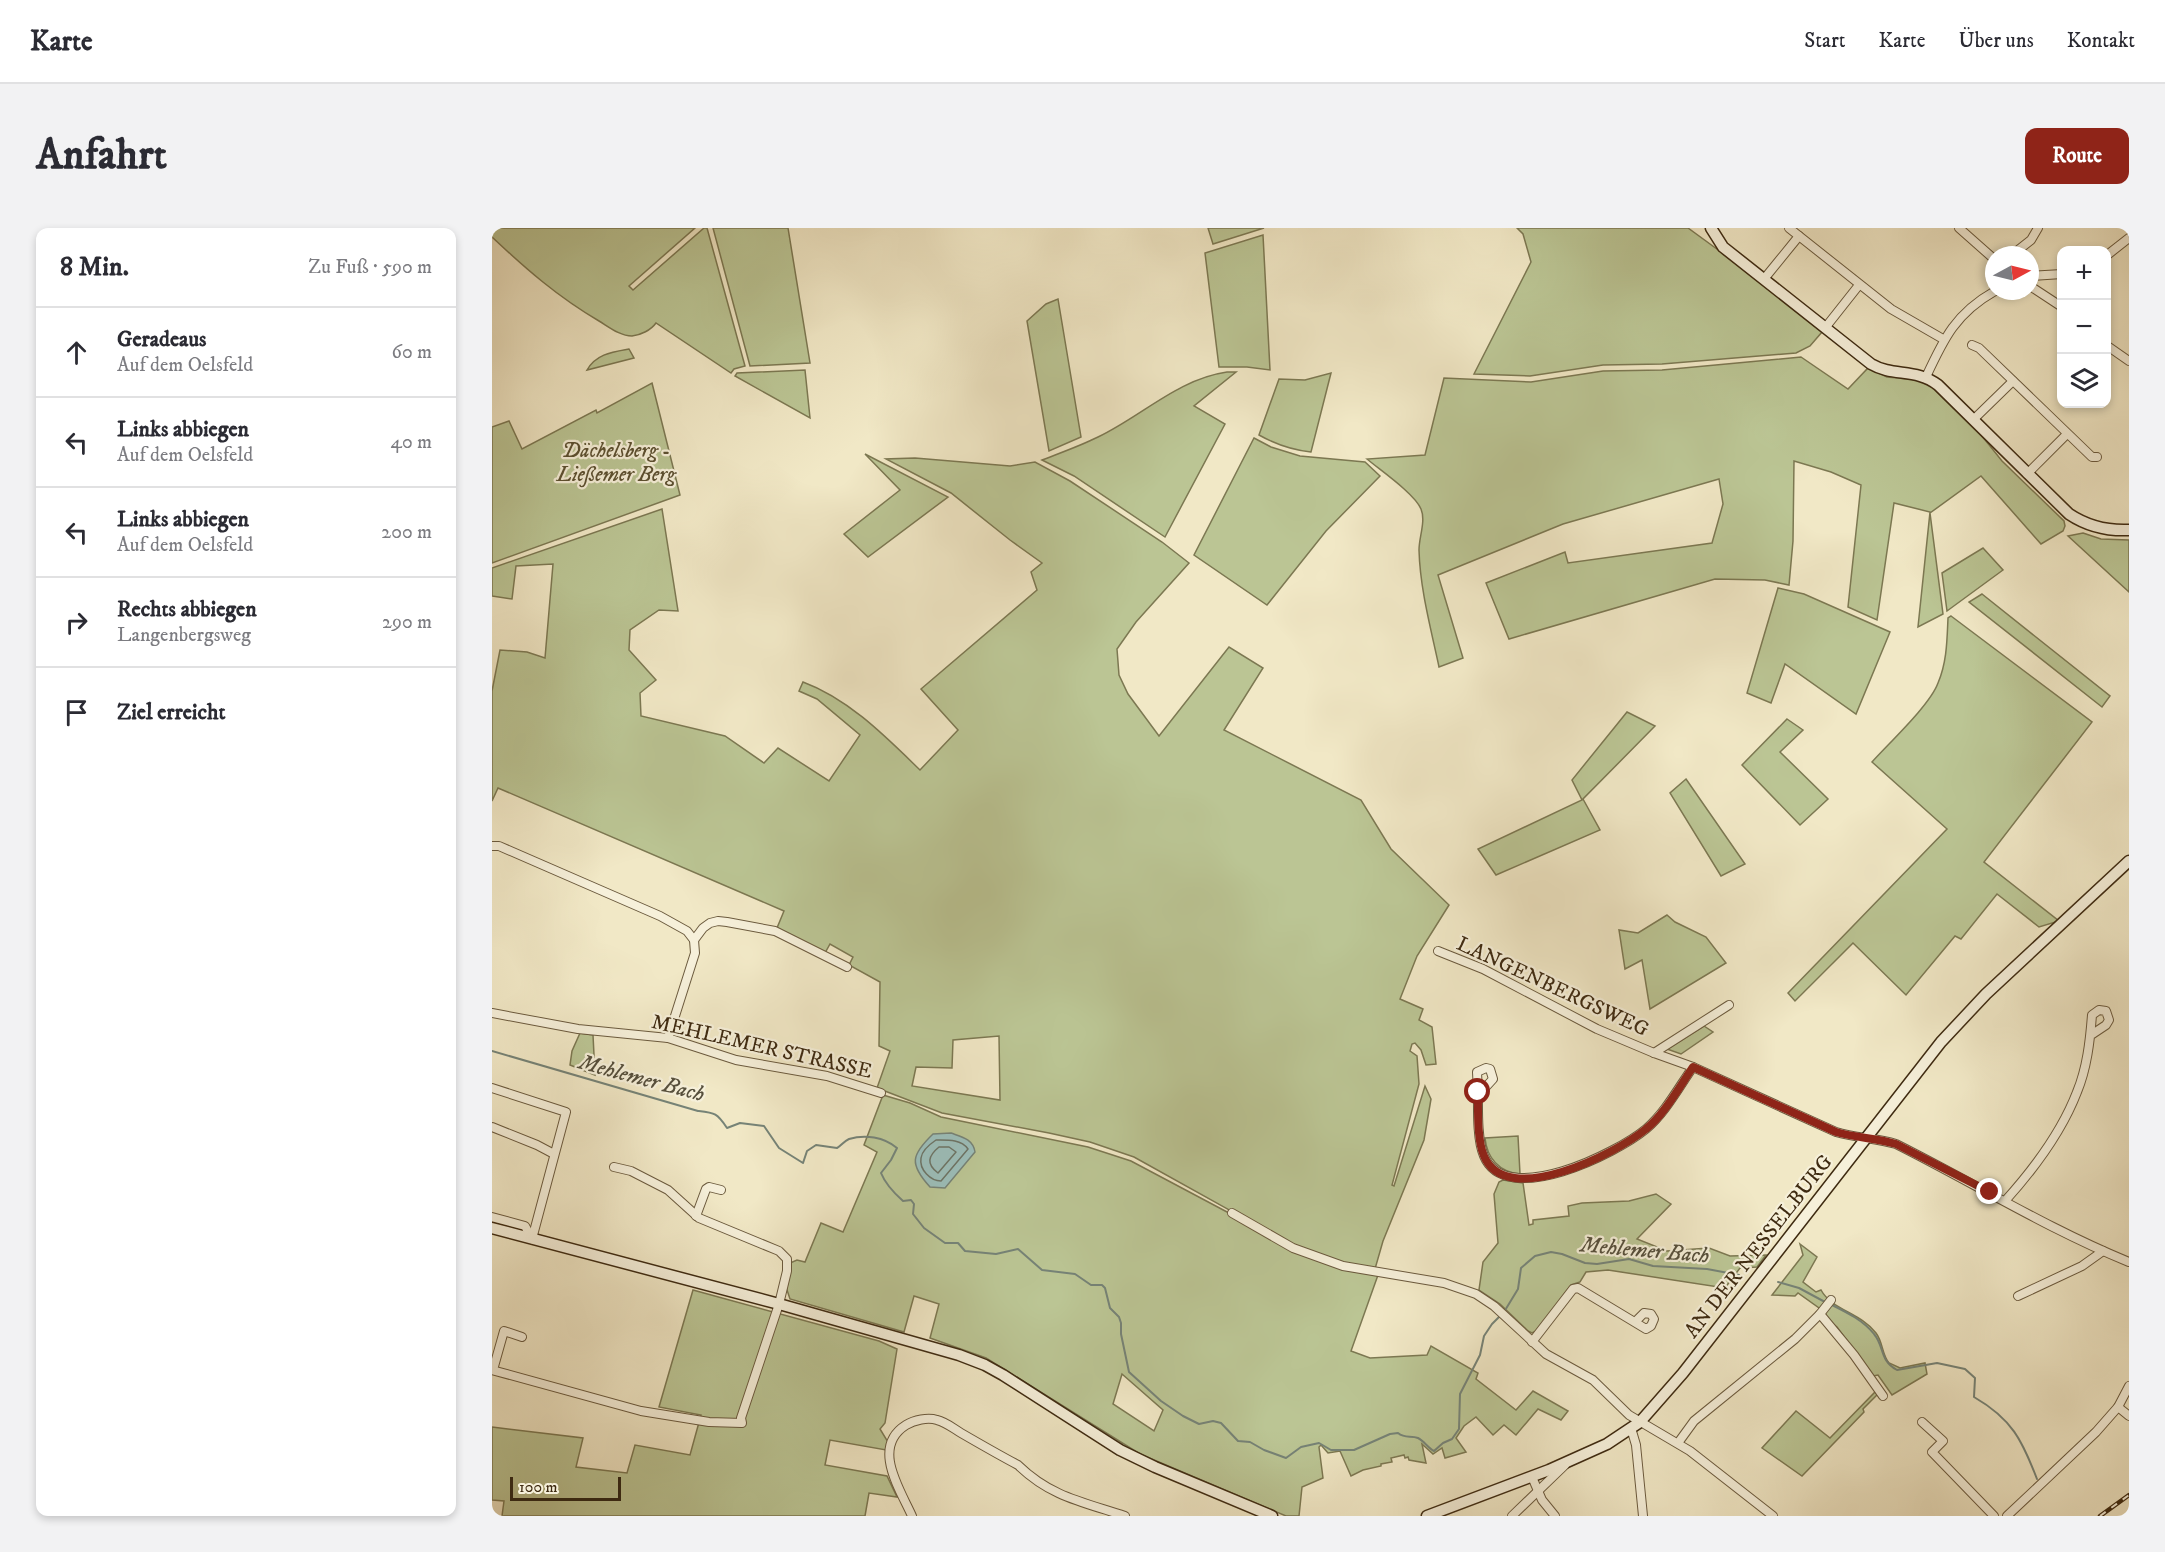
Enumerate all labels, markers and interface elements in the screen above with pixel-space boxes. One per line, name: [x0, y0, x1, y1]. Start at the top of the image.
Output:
text: Karte: [30, 24, 93, 59]
text: Start: [1804, 28, 1846, 54]
text: Karte: [1879, 28, 1925, 54]
text: Über uns: [1958, 28, 2034, 54]
text: Kontakt: [2067, 28, 2135, 54]
button: Route: [2025, 128, 2129, 184]
text: Anfahrt: [36, 130, 167, 182]
north arrow: [1985, 246, 2039, 300]
map controls: [2057, 246, 2111, 408]
button: +: [2057, 246, 2111, 300]
text: 8 Min.: [60, 251, 129, 284]
text: Zu Fuß · 590 m: [308, 255, 432, 280]
button: −: [2057, 300, 2111, 354]
text: Geradeaus: [117, 326, 206, 353]
icon: ahead: [60, 336, 93, 369]
text: 60 m: [392, 340, 432, 365]
text: Auf dem Oelsfeld: [117, 353, 253, 378]
button: layers: [2057, 354, 2111, 408]
text: Links abbiegen: [117, 416, 249, 443]
icon: left: [60, 426, 93, 459]
text: 40 m: [390, 430, 432, 455]
park label: Dächelsberg - Ließemer Berg: [556, 438, 677, 488]
text: Auf dem Oelsfeld: [117, 443, 253, 468]
text: Links abbiegen: [117, 506, 249, 533]
icon: left: [60, 516, 93, 549]
text: 200 m: [381, 520, 432, 545]
text: Auf dem Oelsfeld: [117, 533, 253, 558]
text: Rechts abbiegen: [117, 596, 257, 623]
icon: right: [60, 606, 93, 639]
text: 290 m: [382, 610, 432, 635]
text: Langenbergsweg: [117, 623, 251, 648]
icon: arrive: [60, 696, 93, 729]
text: Ziel erreicht: [117, 699, 225, 726]
street label: LANGENBERGSWEG: [1452, 931, 1653, 1043]
street label: MEHLEMER STRASSE: [649, 1009, 875, 1085]
water label: Mehlemer Bach: [574, 1048, 707, 1108]
route start: [1464, 1078, 1490, 1104]
street label: AN DER NESSELBURG: [1679, 1149, 1839, 1344]
route end: [1976, 1178, 2002, 1204]
water label: Mehlemer Bach: [1577, 1231, 1710, 1270]
scale bar: [510, 1474, 621, 1502]
text: 100 m: [519, 1477, 558, 1497]

